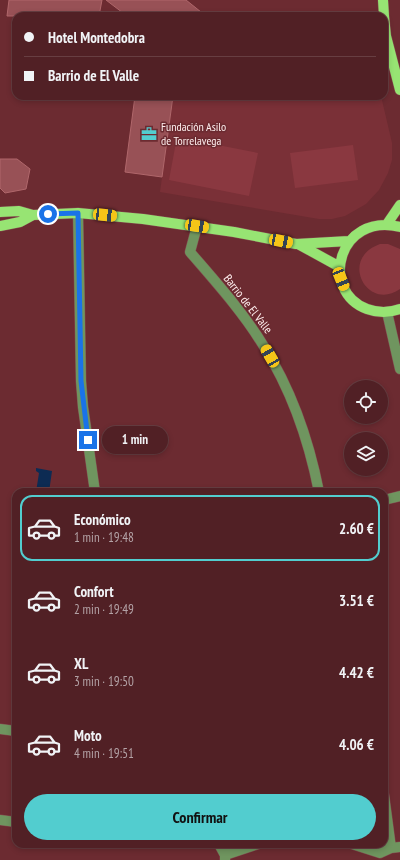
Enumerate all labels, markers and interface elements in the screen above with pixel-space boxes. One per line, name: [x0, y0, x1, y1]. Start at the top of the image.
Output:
text: Hotel Montedobra: [48, 28, 145, 47]
text: Barrio de El Valle: [48, 66, 139, 85]
place label: Fundación Asilo de Torrelavega: [161, 119, 226, 148]
office icon: Fundación Asilo de Torrelavega: [140, 125, 158, 143]
route start: [39, 205, 57, 223]
car: [92, 208, 118, 222]
car: [184, 218, 210, 234]
car: [268, 233, 294, 249]
car: [331, 266, 351, 292]
street label: Barrio de El Valle: [221, 271, 276, 336]
car: [259, 343, 281, 369]
map controls: [344, 380, 388, 476]
button: locate: [344, 380, 388, 424]
callout: 1 min: [102, 426, 168, 454]
route end: [79, 431, 97, 449]
text: 1 min: [122, 431, 148, 448]
button: layers: [344, 432, 388, 476]
icon: car: [26, 510, 62, 546]
text: Económico: [74, 510, 131, 529]
text: 2.60 €: [339, 519, 374, 538]
text: 1 min · 19:48: [74, 529, 134, 546]
icon: car: [26, 582, 62, 618]
text: Confort: [74, 582, 114, 601]
text: 3.51 €: [339, 591, 374, 610]
text: 2 min · 19:49: [74, 601, 134, 618]
icon: car: [26, 654, 62, 690]
text: XL: [74, 654, 88, 673]
text: 4.42 €: [339, 663, 374, 682]
text: 3 min · 19:50: [74, 673, 134, 690]
icon: car: [26, 726, 62, 762]
text: Moto: [74, 726, 102, 745]
text: 4.06 €: [339, 735, 374, 754]
text: 4 min · 19:51: [74, 745, 134, 762]
button: Confirmar: [24, 794, 376, 840]

